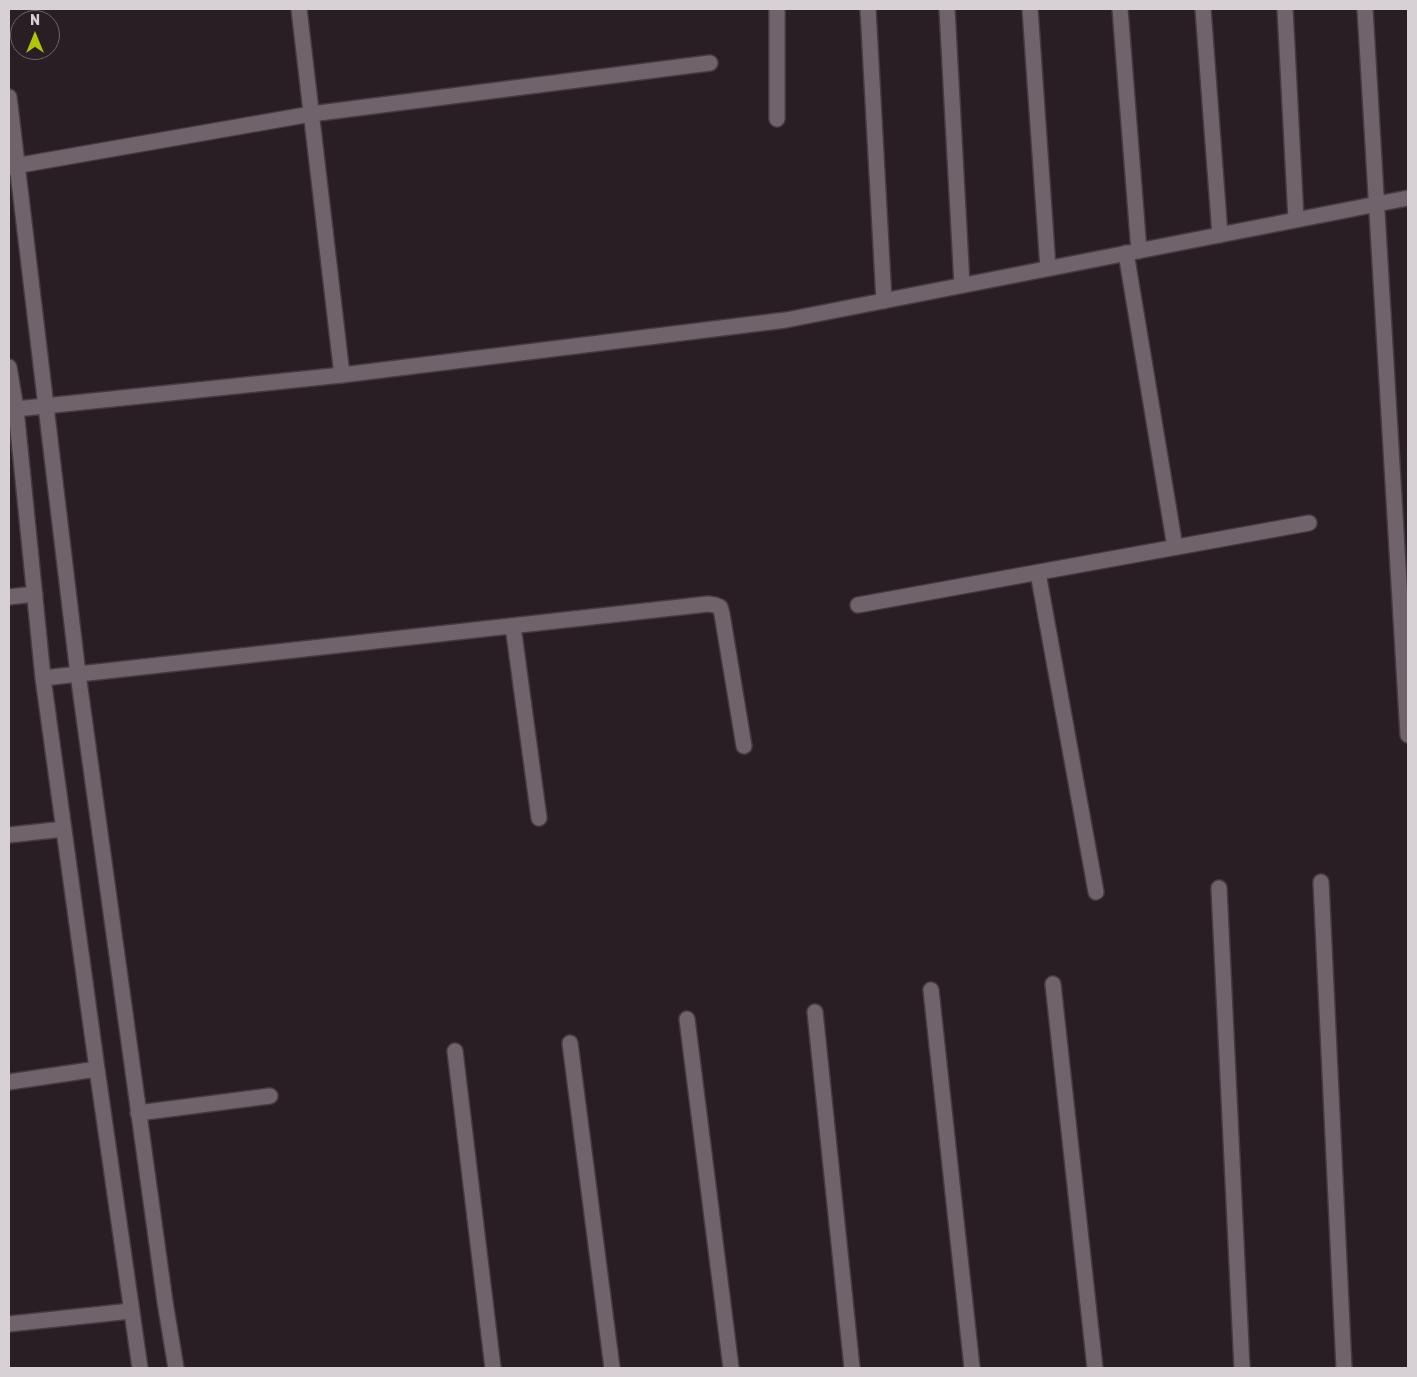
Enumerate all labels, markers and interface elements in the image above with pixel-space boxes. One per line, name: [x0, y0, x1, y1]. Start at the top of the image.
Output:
north arrow: [10, 10, 60, 60]
text: N: [30, 12, 40, 29]

